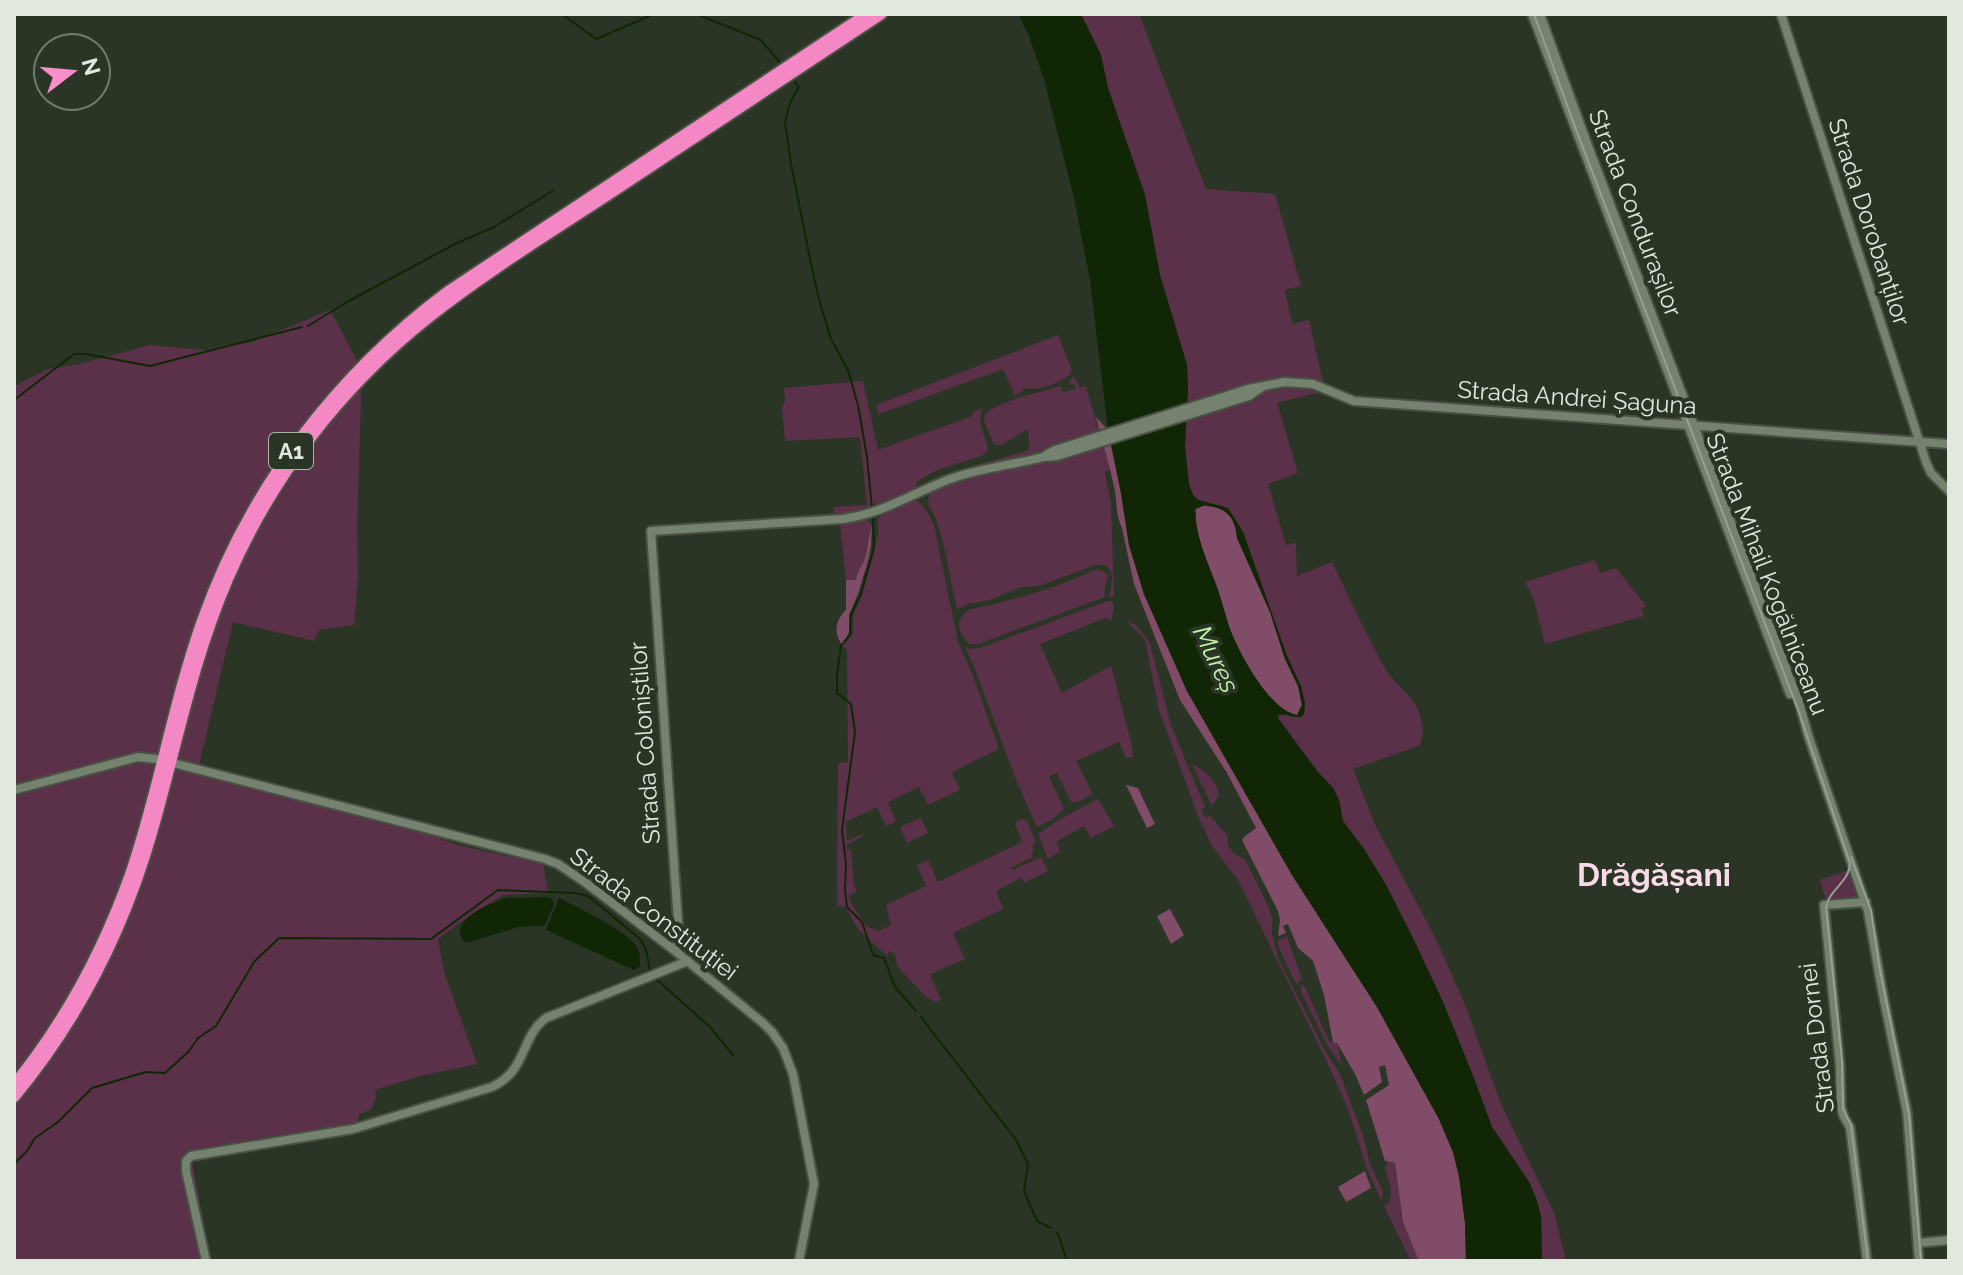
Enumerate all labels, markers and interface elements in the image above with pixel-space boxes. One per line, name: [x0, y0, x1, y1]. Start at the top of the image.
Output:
north arrow: [32, 32, 112, 112]
text: N: [76, 55, 106, 78]
street label: Strada Condurașilor: [1583, 105, 1689, 321]
street label: Strada Dorobanților: [1822, 115, 1917, 330]
street label: Strada Andrei Șaguna: [1456, 375, 1698, 420]
street label: Strada Mihail Kogălniceanu: [1700, 429, 1835, 719]
road number: A1: [269, 433, 313, 469]
water label: Mureș: [1187, 620, 1245, 698]
street label: Strada Coloniștilor: [623, 640, 666, 845]
street label: Strada Constituției: [565, 841, 744, 986]
district label: Drăgășani: [1577, 856, 1731, 893]
street label: Strada Dornei: [1793, 961, 1840, 1115]

